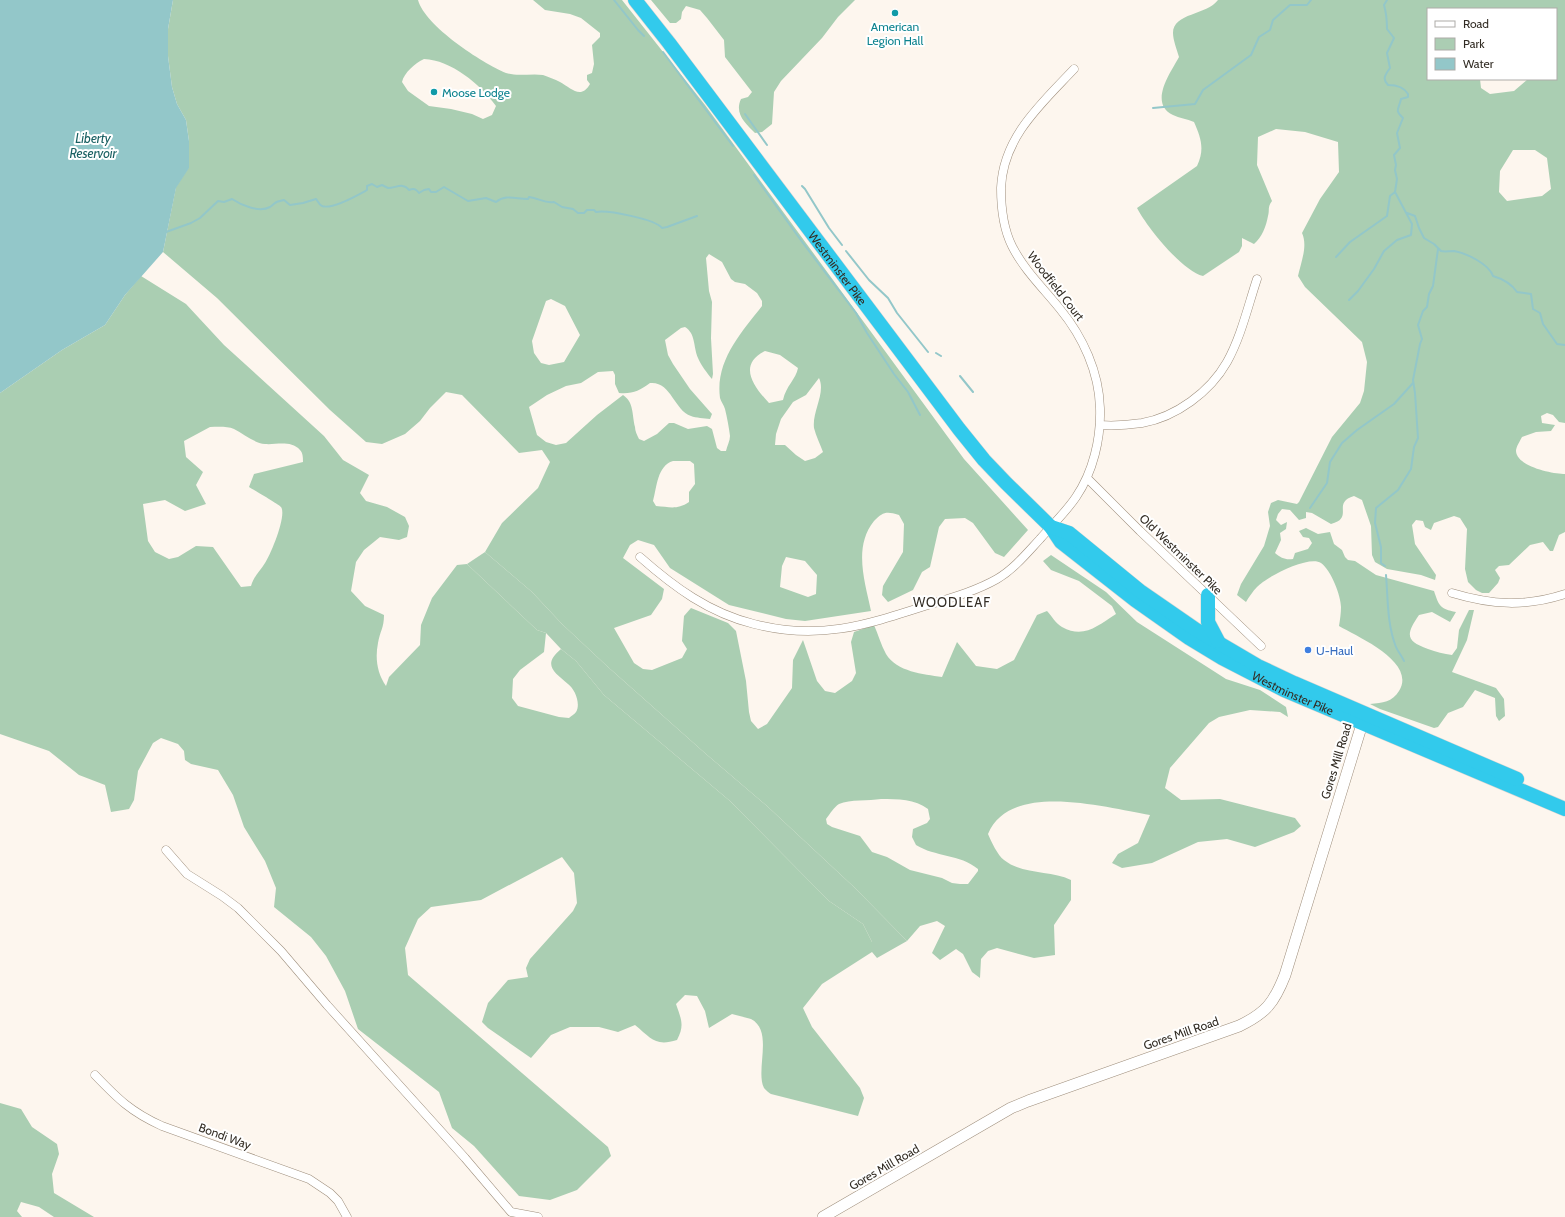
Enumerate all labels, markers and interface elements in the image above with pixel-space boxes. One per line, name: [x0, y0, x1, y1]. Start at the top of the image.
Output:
marker: American Legion Hall: [890, 8, 900, 18]
legend: [1427, 8, 1557, 80]
text: Road: [1463, 16, 1489, 31]
place label: American Legion Hall: [867, 19, 923, 48]
text: Park: [1463, 36, 1485, 51]
text: Water: [1463, 56, 1494, 71]
place label: Moose Lodge: [442, 85, 510, 100]
marker: Moose Lodge: [429, 87, 439, 97]
water label: Liberty Reservoir: [69, 130, 118, 161]
street label: Westminster Pike: [805, 228, 870, 308]
street label: Woodfield Court: [1024, 248, 1088, 324]
street label: Old Westminster Pike: [1136, 511, 1226, 597]
district label: WOODLEAF: [913, 594, 991, 610]
place label: U-Haul: [1316, 643, 1353, 658]
marker: U-Haul: [1303, 645, 1313, 655]
street label: Westminster Pike: [1250, 667, 1336, 718]
street label: Gores Mill Road: [1317, 721, 1355, 801]
street label: Gores Mill Road: [1141, 1013, 1221, 1053]
street label: Bondi Way: [197, 1120, 253, 1152]
street label: Gores Mill Road: [846, 1141, 922, 1193]

